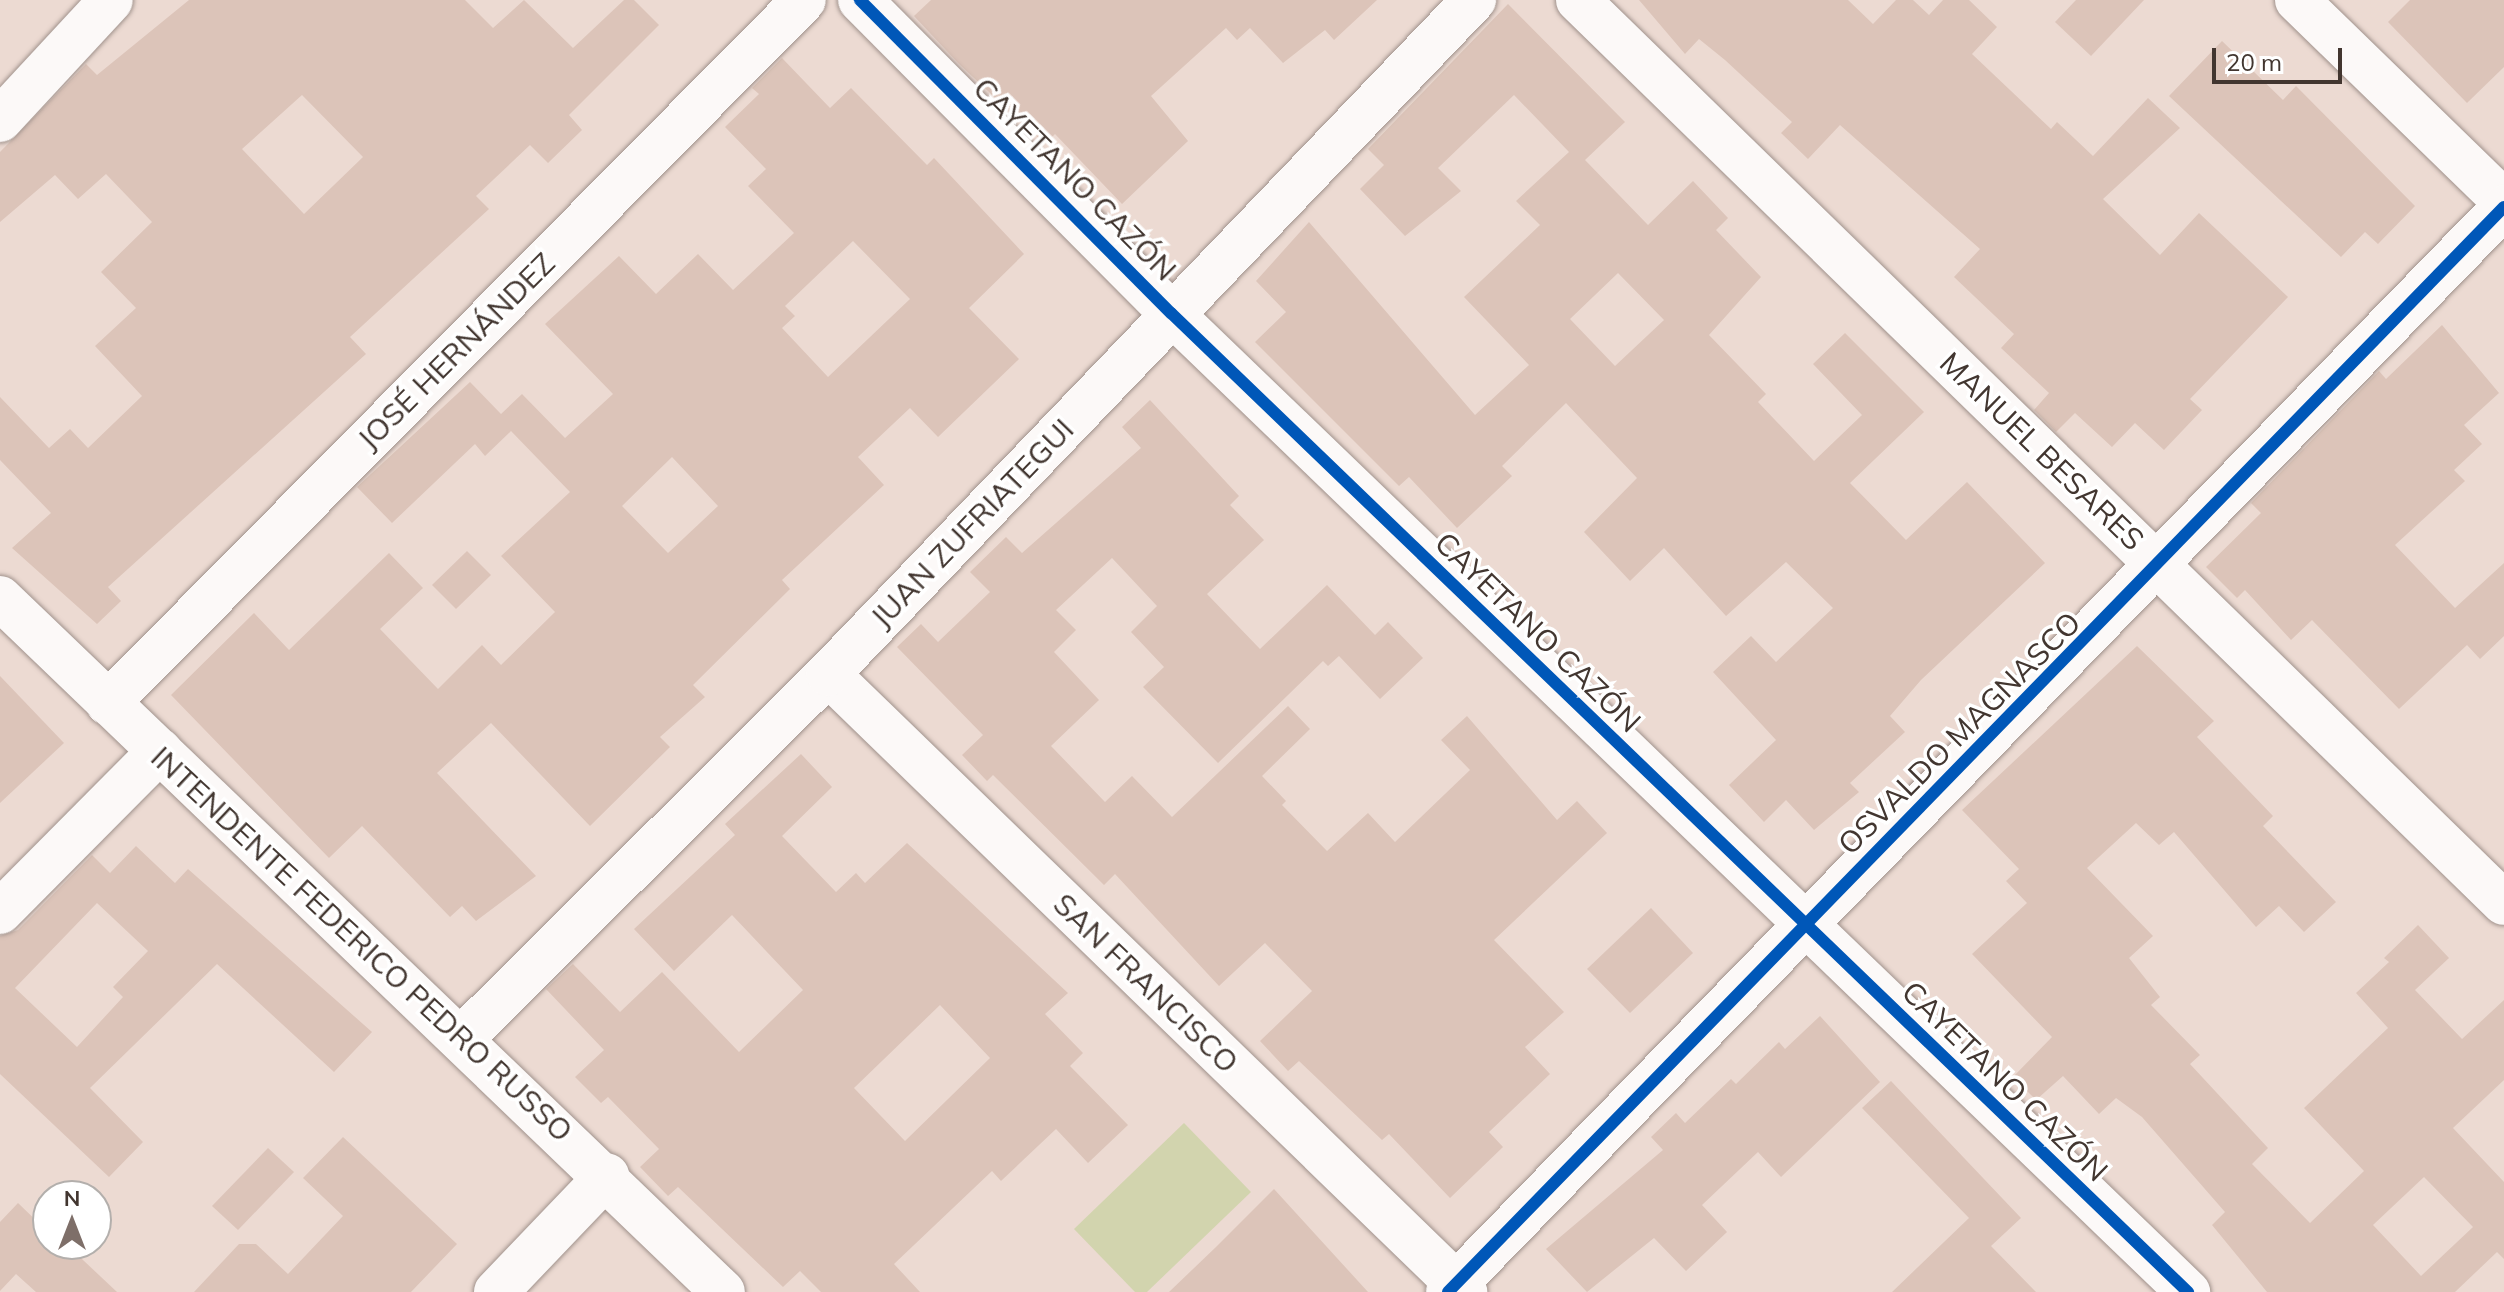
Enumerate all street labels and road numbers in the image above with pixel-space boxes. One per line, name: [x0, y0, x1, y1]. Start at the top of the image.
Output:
street label: CAYETANO CAZÓN: [966, 70, 1184, 288]
street label: JOSÉ HERNÁNDEZ: [350, 245, 562, 457]
street label: MANUEL BESARES: [1933, 345, 2151, 557]
street label: JUAN ZUFRIATEGUI: [863, 411, 1081, 635]
street label: CAYETANO CAZÓN: [1428, 525, 1648, 739]
street label: OSVALDO MAGNASCO: [1830, 604, 2088, 862]
street label: INTENDENTE FEDERICO PEDRO RUSSO: [144, 739, 580, 1149]
street label: SAN FRANCISCO: [1046, 886, 1246, 1080]
street label: CAYETANO CAZÓN: [1895, 974, 2115, 1188]

